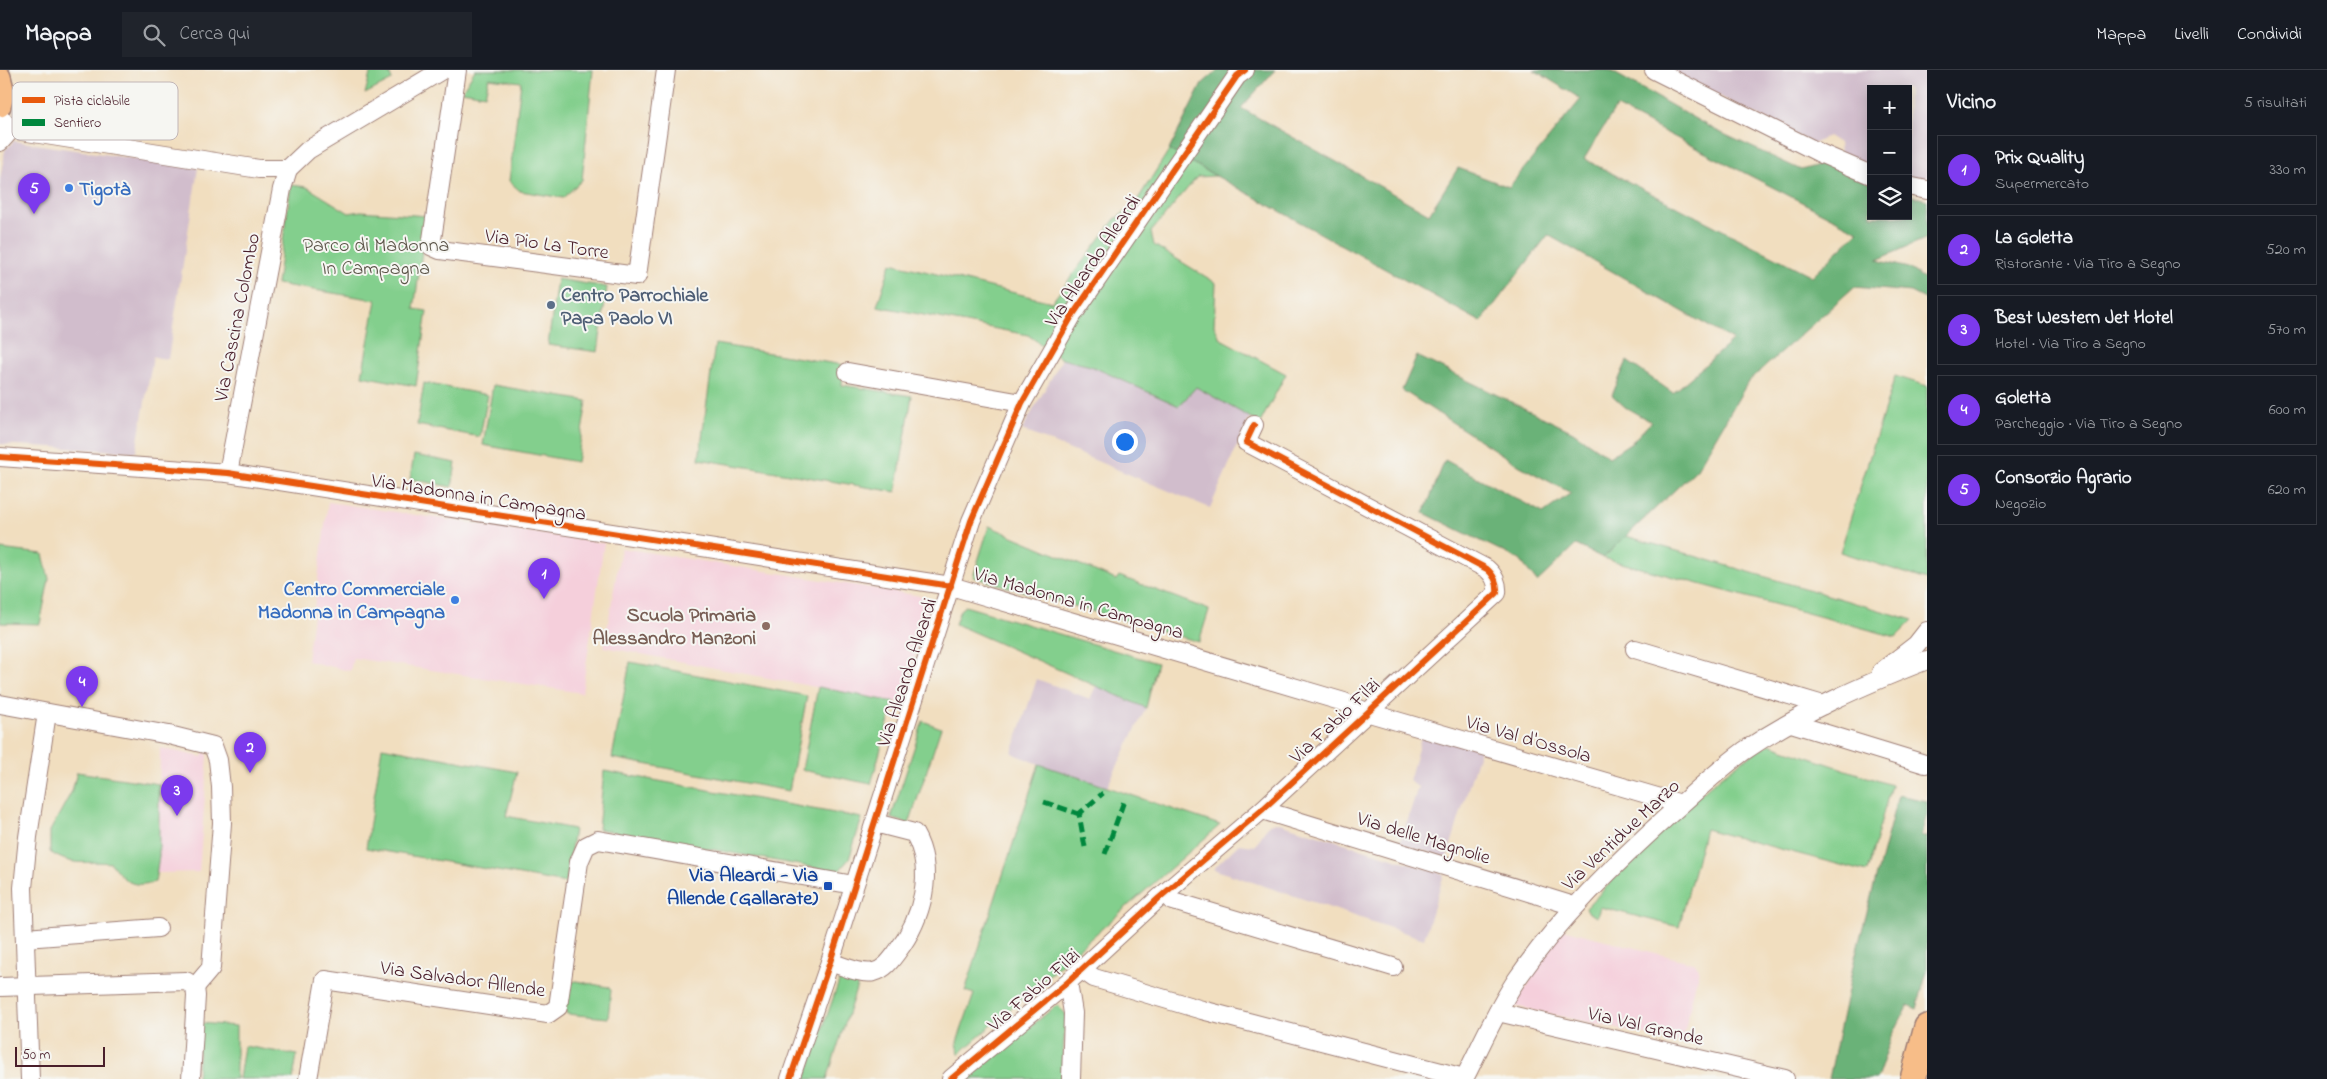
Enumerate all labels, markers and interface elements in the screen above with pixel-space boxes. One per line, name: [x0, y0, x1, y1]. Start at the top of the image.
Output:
search box: [122, 12, 472, 57]
text: Mappa: [25, 17, 92, 52]
icon: search: [140, 21, 168, 49]
text: Cerca qui: [180, 21, 250, 48]
text: Mappa: [2096, 22, 2146, 48]
text: Livelli: [2174, 22, 2209, 48]
text: Condividi: [2237, 22, 2302, 48]
legend: [12, 82, 178, 140]
map controls: [1867, 85, 1912, 220]
button: +: [1867, 85, 1912, 130]
text: Vicino: [1947, 88, 1996, 118]
text: Pista ciclabile: [54, 91, 131, 112]
text: 5 risultati: [2244, 91, 2307, 115]
text: Sentiero: [54, 113, 101, 134]
button: −: [1867, 130, 1912, 175]
text: Prix Quality: [1995, 145, 2084, 172]
text: 1: [1961, 158, 1967, 182]
text: 330 m: [2269, 158, 2306, 182]
text: Supermercato: [1995, 172, 2089, 196]
pin: 5: [18, 173, 50, 214]
button: layers: [1867, 175, 1912, 220]
place label: Tigotà: [79, 176, 131, 206]
marker: Tigotà: [63, 182, 75, 194]
street label: Via Aleardo Aleardi: [1038, 189, 1149, 334]
street label: Via Pio La Torre: [482, 222, 610, 269]
text: La Goletta: [1995, 225, 2073, 252]
street label: Via Cascina Colombo: [208, 231, 269, 405]
park label: Parco di Madonna In Campagna: [303, 232, 449, 285]
text: 2: [1960, 238, 1968, 262]
text: 520 m: [2266, 238, 2306, 262]
text: Ristorante · Via Tiro a Segno: [1995, 252, 2181, 276]
place label: Centro Parrochiale Papa Paolo VI: [561, 282, 709, 334]
marker: Centro Parrochiale Papa Paolo VI: [545, 299, 557, 311]
text: Best Western Jet Hotel: [1995, 305, 2173, 332]
text: 3: [1961, 318, 1967, 342]
text: 570 m: [2267, 318, 2306, 342]
text: Hotel · Via Tiro a Segno: [1995, 332, 2146, 356]
text: Goletta: [1995, 385, 2051, 412]
text: 4: [1961, 398, 1967, 422]
text: 600 m: [2269, 398, 2306, 422]
text: Parcheggio · Via Tiro a Segno: [1995, 412, 2182, 436]
your location: [1112, 429, 1138, 455]
text: Consorzio Agrario: [1995, 465, 2132, 492]
street label: Via Madonna in Campagna: [368, 467, 588, 531]
text: 5: [1959, 478, 1969, 502]
text: 620 m: [2268, 478, 2306, 502]
text: Negozio: [1995, 492, 2046, 516]
pin: 1: [528, 558, 560, 599]
street label: Via Madonna in Campagna: [969, 560, 1187, 649]
place label: Centro Commerciale Madonna in Campagna: [258, 576, 446, 629]
marker: Centro Commerciale Madonna in Campagna: [449, 594, 461, 606]
street label: Via Aleardo Aleardi: [870, 595, 946, 752]
place label: Scuola Primaria Alessandro Manzoni: [592, 602, 756, 654]
marker: Scuola Primaria Alessandro Manzoni: [760, 620, 772, 632]
pin: 4: [66, 666, 98, 707]
street label: Via Fabio Filzi: [1283, 672, 1388, 772]
street label: Via Val d'Ossola: [1461, 708, 1594, 772]
pin: 2: [234, 732, 266, 773]
street label: Via Ventidue Marzo: [1555, 773, 1687, 899]
pin: 3: [161, 775, 193, 816]
street label: Via delle Magnolie: [1352, 805, 1494, 874]
place label: Via Aleardi - Via Allende (Gallarate): [667, 862, 818, 914]
marker: Via Aleardi - Via Allende (Gallarate): [822, 880, 834, 892]
street label: Via Fabio Filzi: [981, 942, 1088, 1040]
street label: Via Salvador Allende: [377, 954, 547, 1006]
street label: Via Val Grande: [1584, 1000, 1706, 1055]
scale bar: [15, 1044, 105, 1067]
text: 50 m: [22, 1045, 50, 1066]

